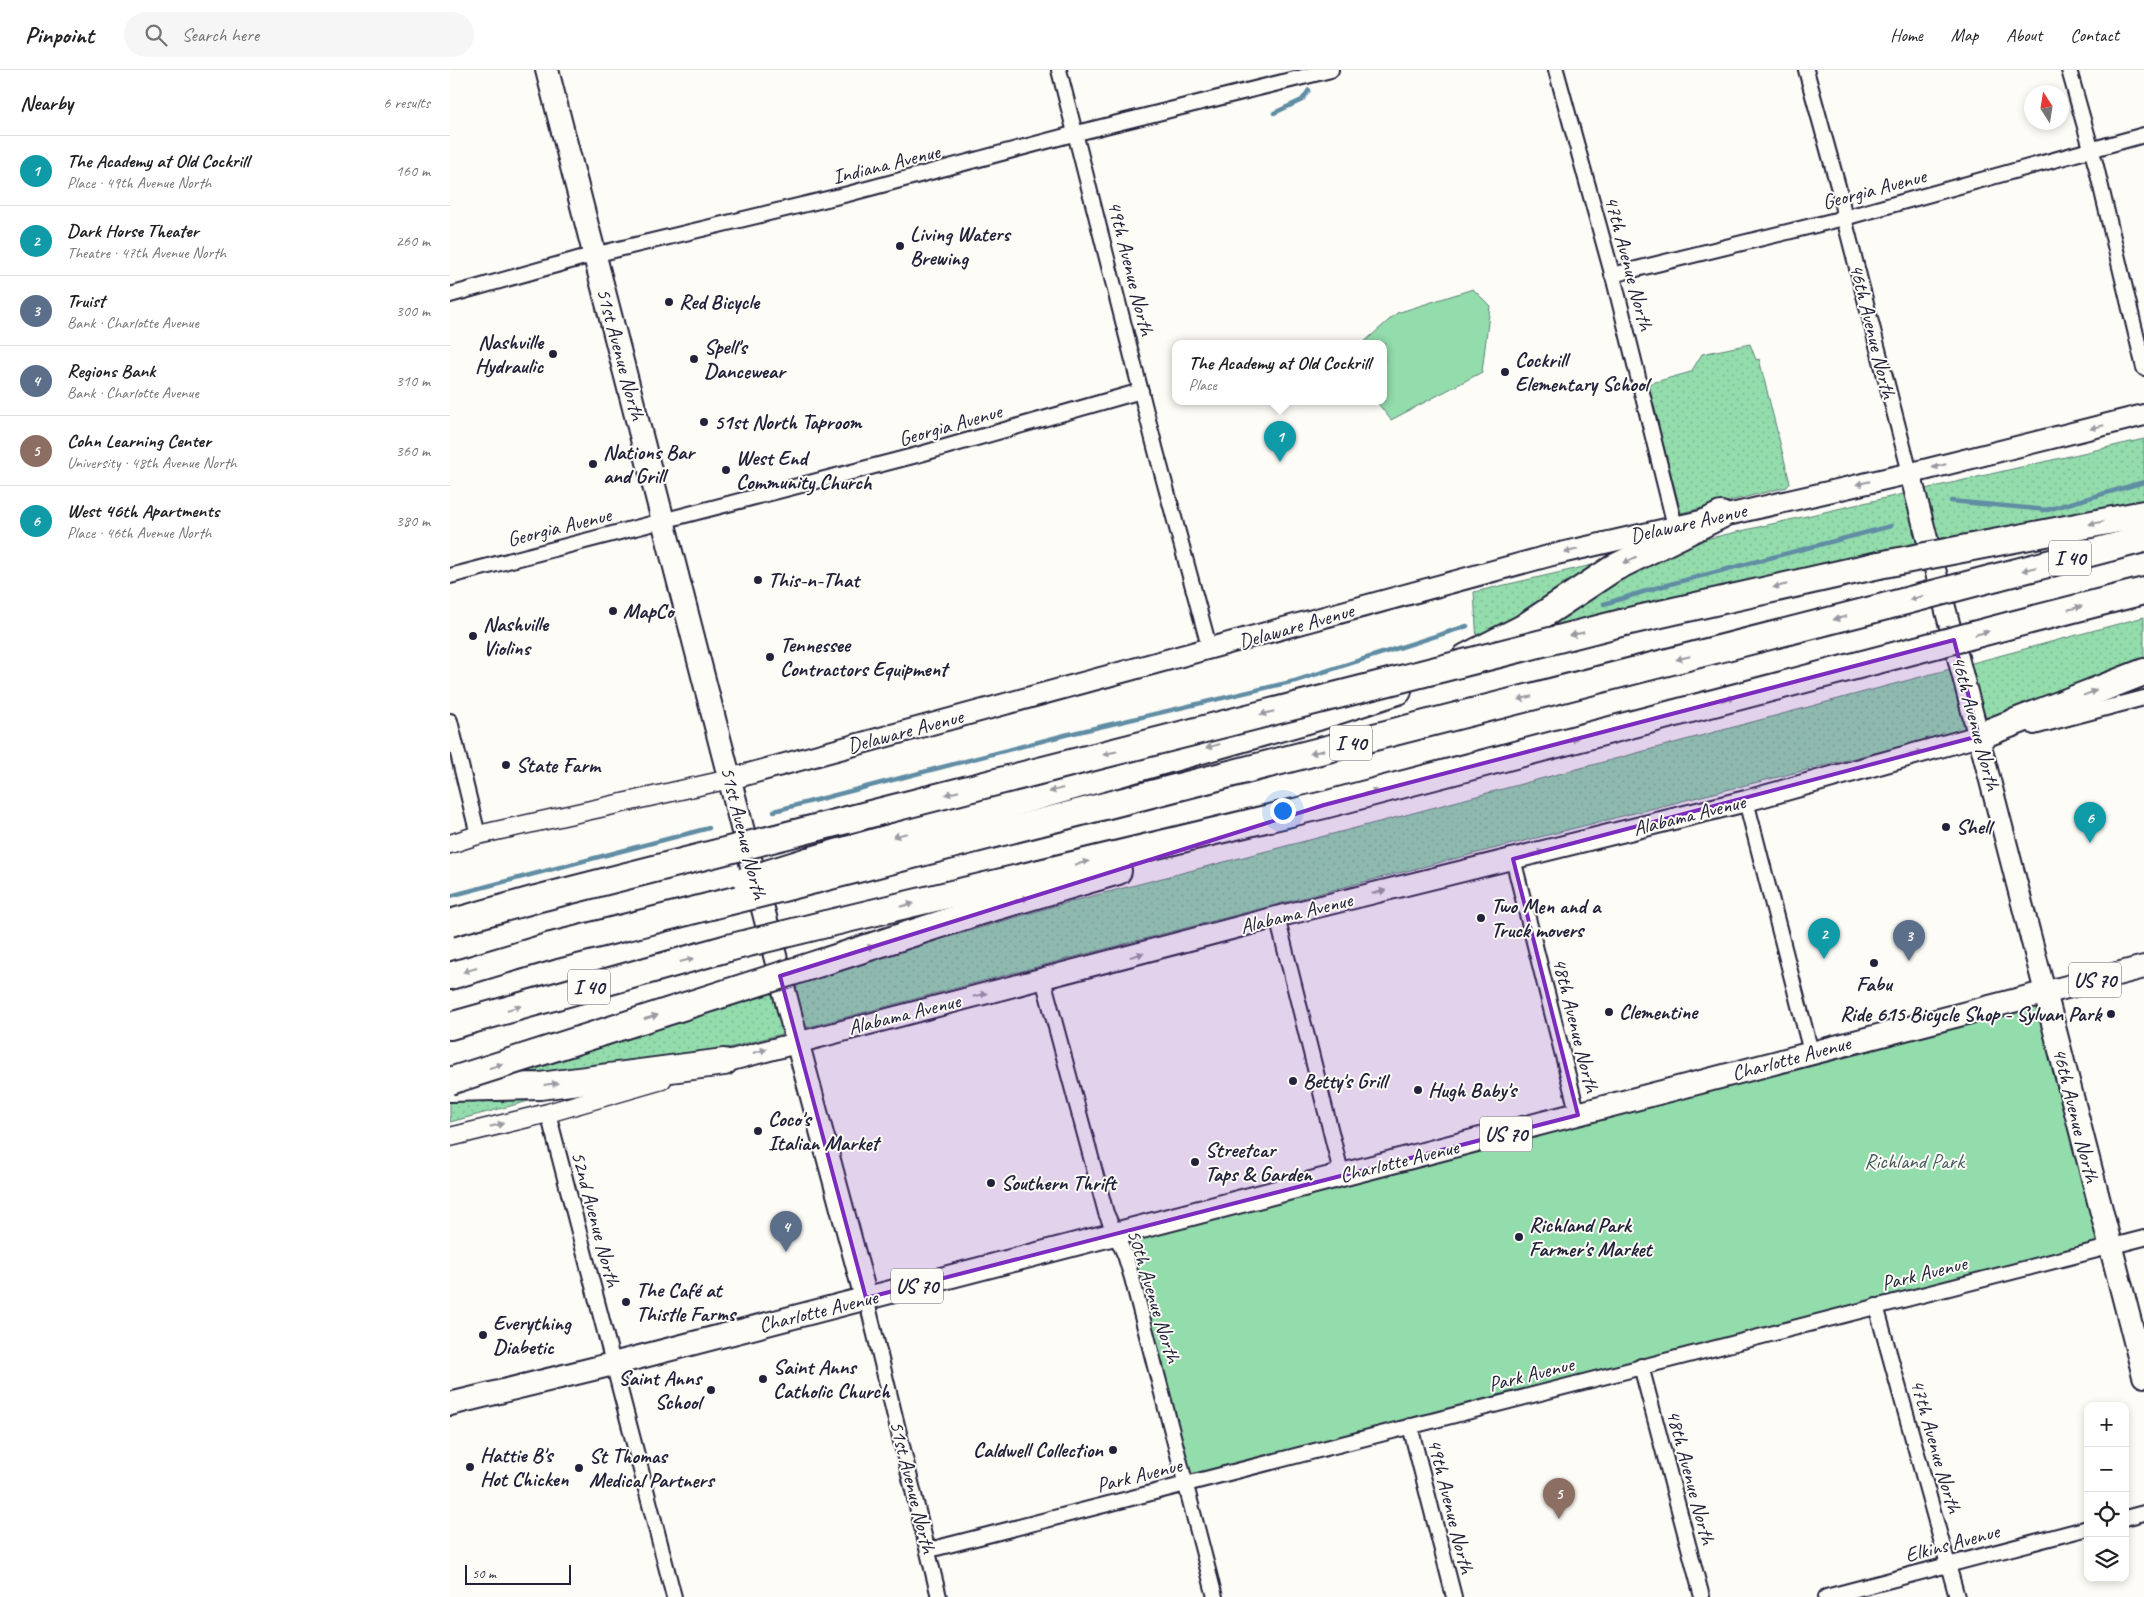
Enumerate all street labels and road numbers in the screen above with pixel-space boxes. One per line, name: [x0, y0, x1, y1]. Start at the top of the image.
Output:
street label: Indiana Avenue: [830, 138, 943, 190]
street label: Georgia Avenue: [1819, 162, 1931, 215]
street label: 47th Avenue North: [1599, 193, 1660, 334]
street label: 49th Avenue North: [1102, 198, 1161, 339]
street label: 46th Avenue North: [1844, 261, 1903, 402]
street label: 51st Avenue North: [591, 285, 651, 424]
street label: Georgia Avenue: [895, 397, 1007, 452]
street label: Delaware Avenue: [1627, 497, 1751, 549]
street label: Georgia Avenue: [504, 501, 616, 552]
road number: I 40: [2049, 540, 2091, 576]
street label: Delaware Avenue: [1235, 597, 1359, 655]
street label: 46th Avenue North: [1946, 653, 2007, 794]
street label: Delaware Avenue: [844, 703, 968, 759]
road number: I 40: [1330, 726, 1372, 760]
street label: 51st Avenue North: [715, 764, 773, 903]
street label: Alabama Avenue: [1630, 788, 1749, 841]
street label: Alabama Avenue: [1237, 886, 1356, 939]
street label: 48th Avenue North: [1547, 955, 1606, 1096]
road number: US 70: [2069, 962, 2121, 998]
road number: I 40: [568, 970, 610, 1004]
street label: Alabama Avenue: [845, 987, 964, 1040]
street label: Charlotte Avenue: [1729, 1029, 1854, 1086]
street label: 46th Avenue North: [2047, 1045, 2106, 1186]
road number: US 70: [1480, 1116, 1532, 1152]
street label: Charlotte Avenue: [1337, 1133, 1462, 1188]
street label: 52nd Avenue North: [565, 1148, 627, 1291]
street label: 50th Avenue North: [1121, 1226, 1187, 1367]
street label: Park Avenue: [1879, 1249, 1971, 1296]
road number: US 70: [891, 1268, 943, 1304]
street label: Charlotte Avenue: [756, 1283, 881, 1338]
street label: Park Avenue: [1486, 1350, 1578, 1397]
street label: 47th Avenue North: [1904, 1376, 1968, 1517]
street label: 48th Avenue North: [1661, 1407, 1722, 1548]
street label: 51st Avenue North: [884, 1418, 942, 1557]
street label: 49th Avenue North: [1422, 1436, 1481, 1577]
street label: Park Avenue: [1094, 1451, 1186, 1498]
street label: Elkins Avenue: [1902, 1517, 2004, 1568]

